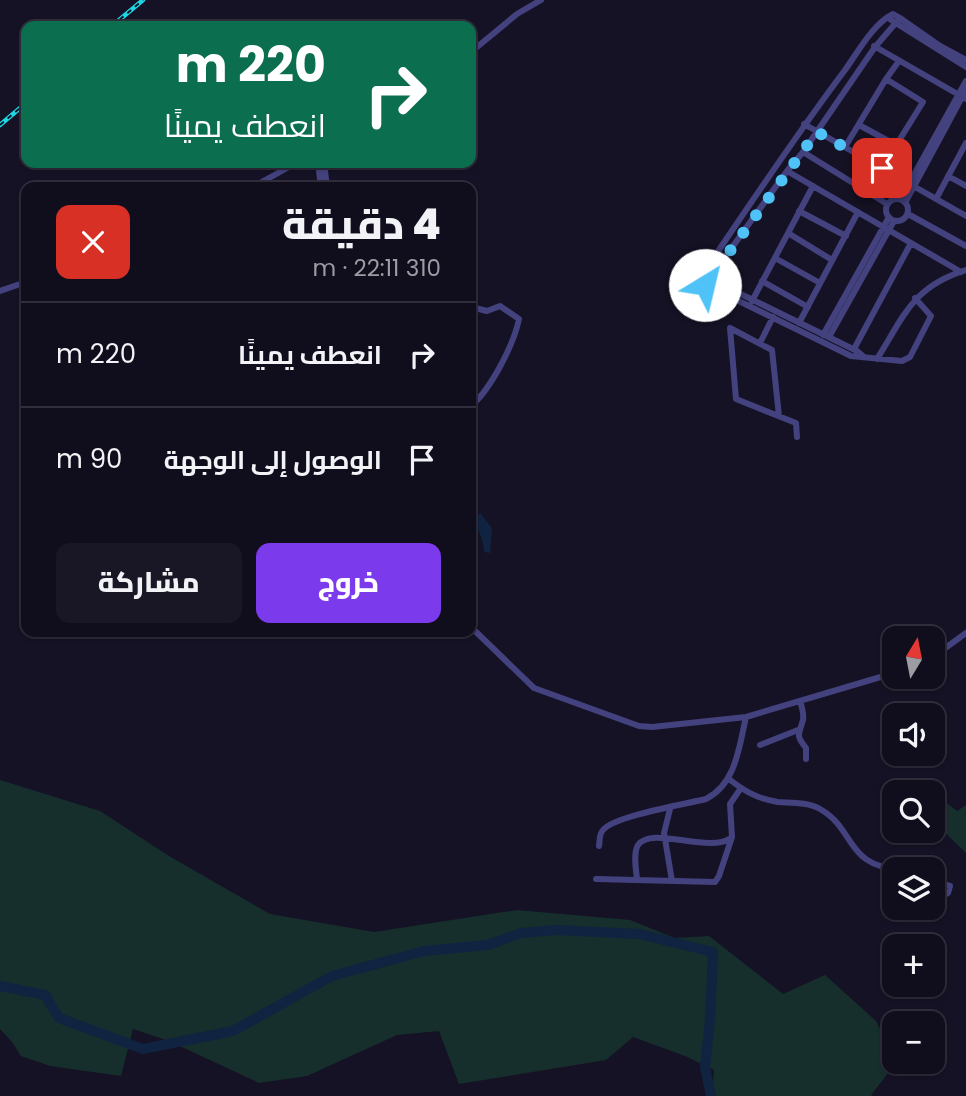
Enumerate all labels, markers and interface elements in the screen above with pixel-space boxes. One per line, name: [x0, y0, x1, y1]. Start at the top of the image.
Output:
text: 220 m: [176, 31, 326, 99]
icon: right: [350, 49, 441, 140]
text: انعطف يمينًا: [164, 103, 326, 148]
pin: [852, 138, 912, 198]
icon: arrive: [863, 149, 901, 187]
text: 4 دقيقة: [282, 195, 441, 254]
button: close: [56, 205, 130, 279]
position arrow: [668, 248, 742, 322]
text: 310 m · 22:11: [313, 252, 441, 284]
text: 220 m: [56, 336, 136, 372]
icon: right: [403, 336, 441, 374]
text: انعطف يمينًا: [238, 337, 382, 373]
text: 90 m: [56, 441, 122, 477]
icon: arrive: [403, 441, 441, 479]
text: الوصول إلى الوجهة: [164, 442, 382, 478]
button: مشاركة: [56, 543, 242, 623]
button: خروج: [256, 543, 441, 623]
north arrow: [882, 626, 945, 690]
map controls: [882, 626, 945, 1074]
button: sound: [882, 703, 945, 766]
button: search: [882, 780, 945, 843]
button: layers: [882, 857, 945, 920]
button: +: [882, 934, 945, 997]
button: −: [882, 1011, 945, 1074]

